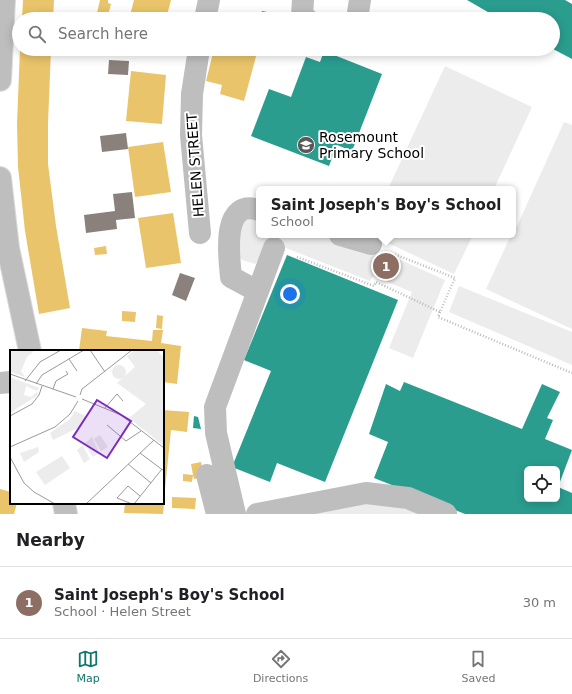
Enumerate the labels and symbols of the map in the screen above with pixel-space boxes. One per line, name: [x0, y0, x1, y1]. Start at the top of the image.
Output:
street label: HELEN STREET: [183, 112, 207, 218]
place label: Rosemount Primary School: [319, 129, 424, 161]
school or university icon: Rosemount Primary School: [296, 135, 316, 155]
pin: 1: [373, 251, 399, 281]
your location: [280, 284, 300, 304]
inset map: [10, 350, 164, 504]

